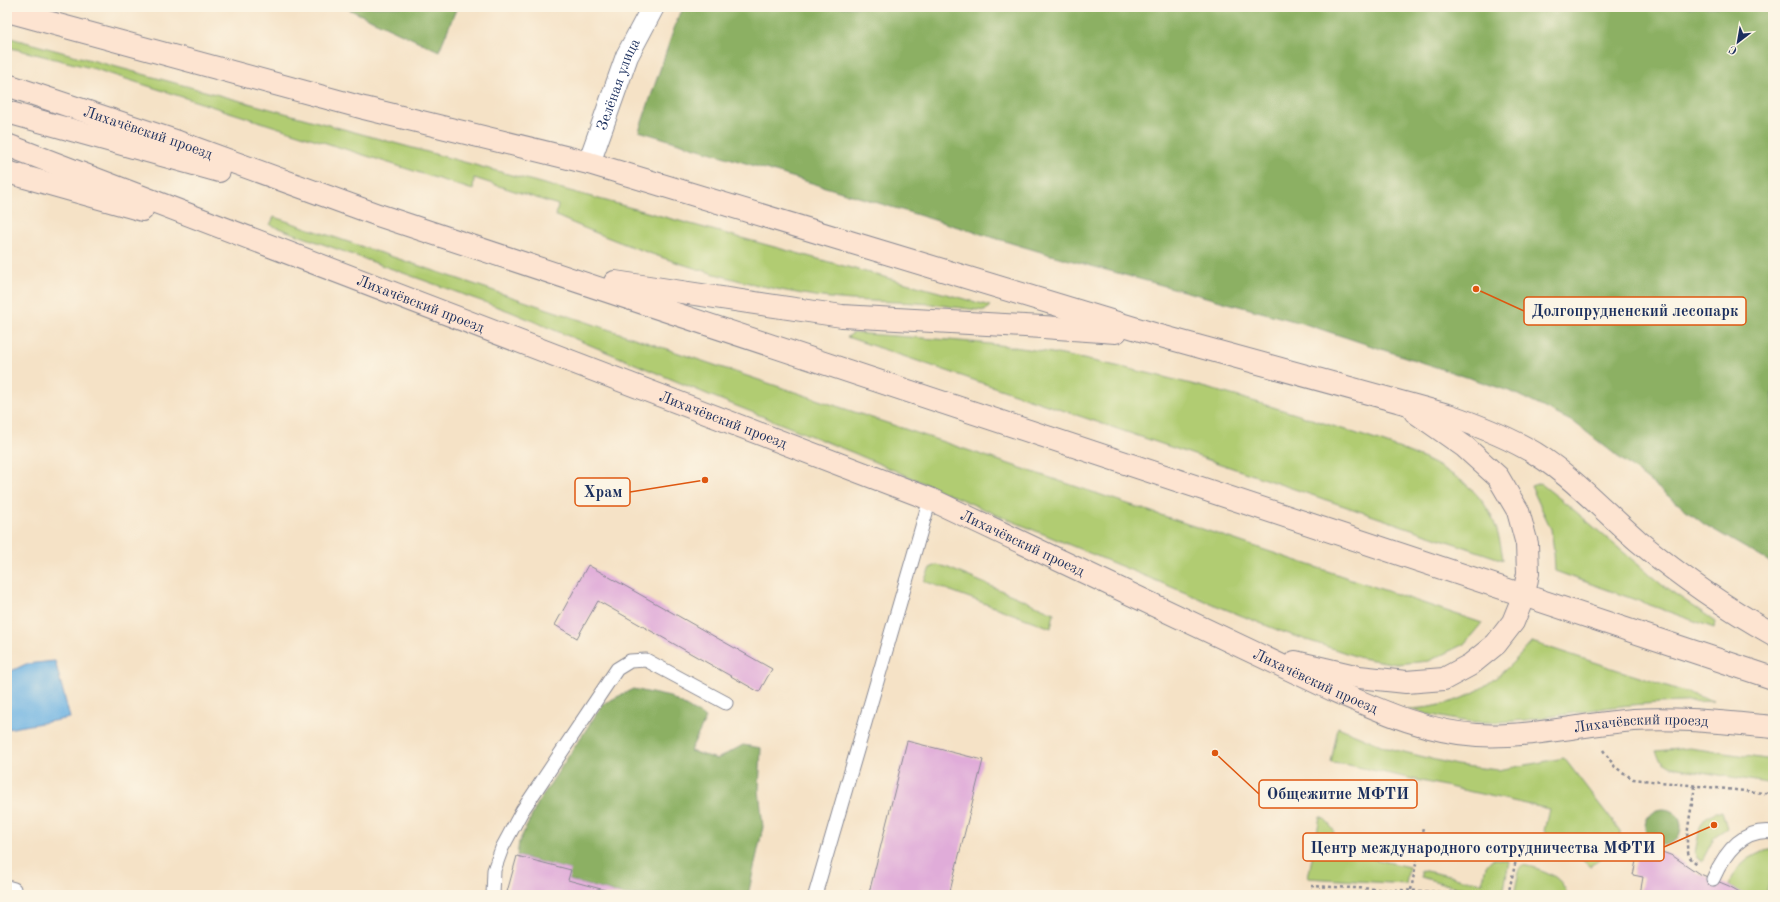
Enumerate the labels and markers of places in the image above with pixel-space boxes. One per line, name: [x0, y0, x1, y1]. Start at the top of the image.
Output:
callout: Долгопрудненский лесопарк: [1524, 297, 1746, 325]
callout: Храм: [575, 478, 630, 506]
callout: Общежитие МФТИ: [1259, 780, 1417, 808]
callout: Центр международного сотрудничества МФТИ: [1303, 833, 1664, 861]

